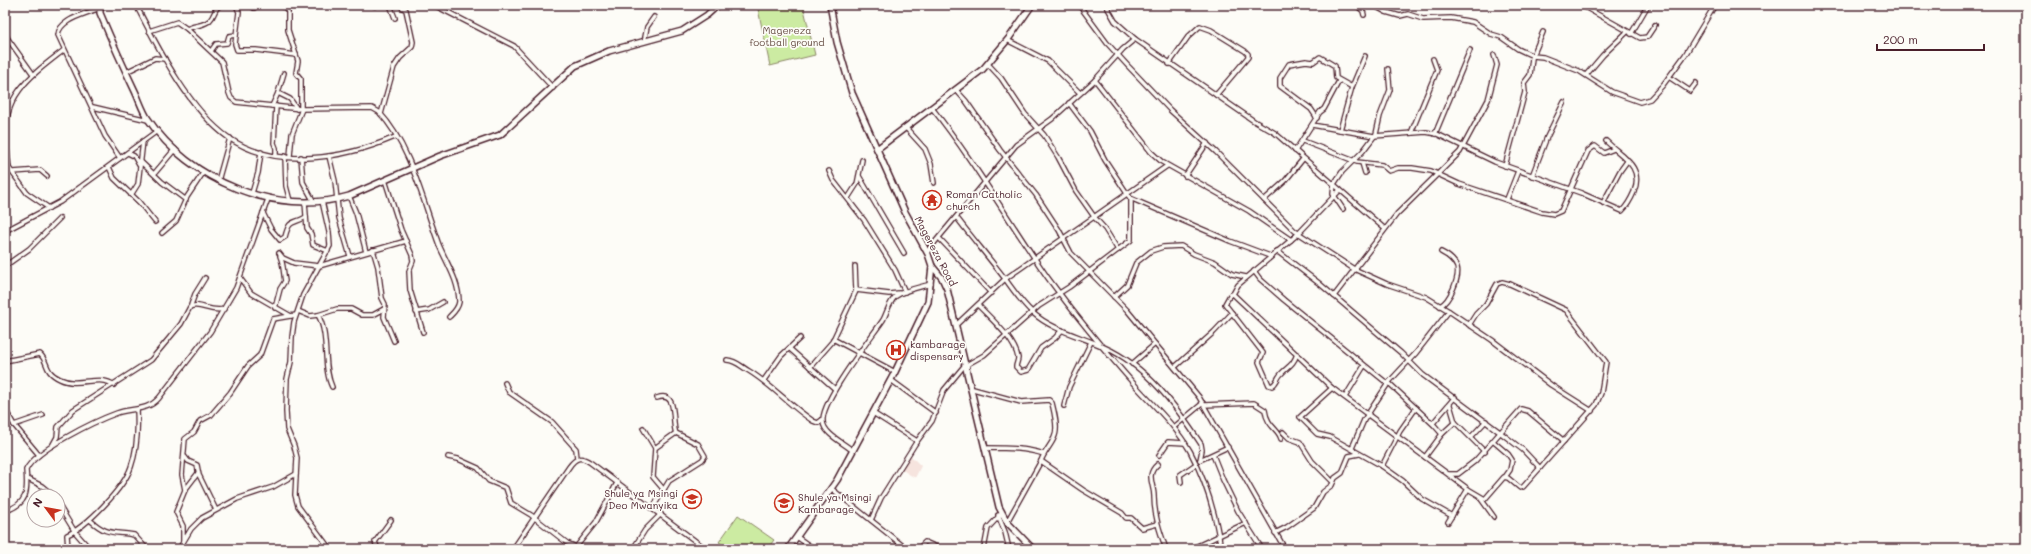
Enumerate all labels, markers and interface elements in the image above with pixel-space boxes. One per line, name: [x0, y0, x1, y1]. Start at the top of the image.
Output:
park label: Magereza football ground: [749, 23, 825, 49]
scale bar: [1877, 26, 1984, 52]
text: 200 m: [1883, 31, 1918, 47]
place label: Roman Catholic church: [946, 187, 1022, 213]
temple icon: Roman Catholic church: [921, 189, 943, 211]
street label: Magereza Road: [912, 214, 960, 288]
place label: kambarage dispensary: [910, 337, 965, 363]
hospital icon: kambarage dispensary: [885, 339, 907, 361]
place label: Shule ya Msingi Deo Mwanyika: [604, 486, 678, 512]
north arrow: [26, 488, 66, 528]
school or university icon: Shule ya Msingi Deo Mwanyika: [681, 488, 703, 510]
place label: Shule ya Msingi Kambarage: [798, 490, 872, 516]
school or university icon: Shule ya Msingi Kambarage: [773, 492, 795, 514]
text: N: [29, 495, 46, 510]

